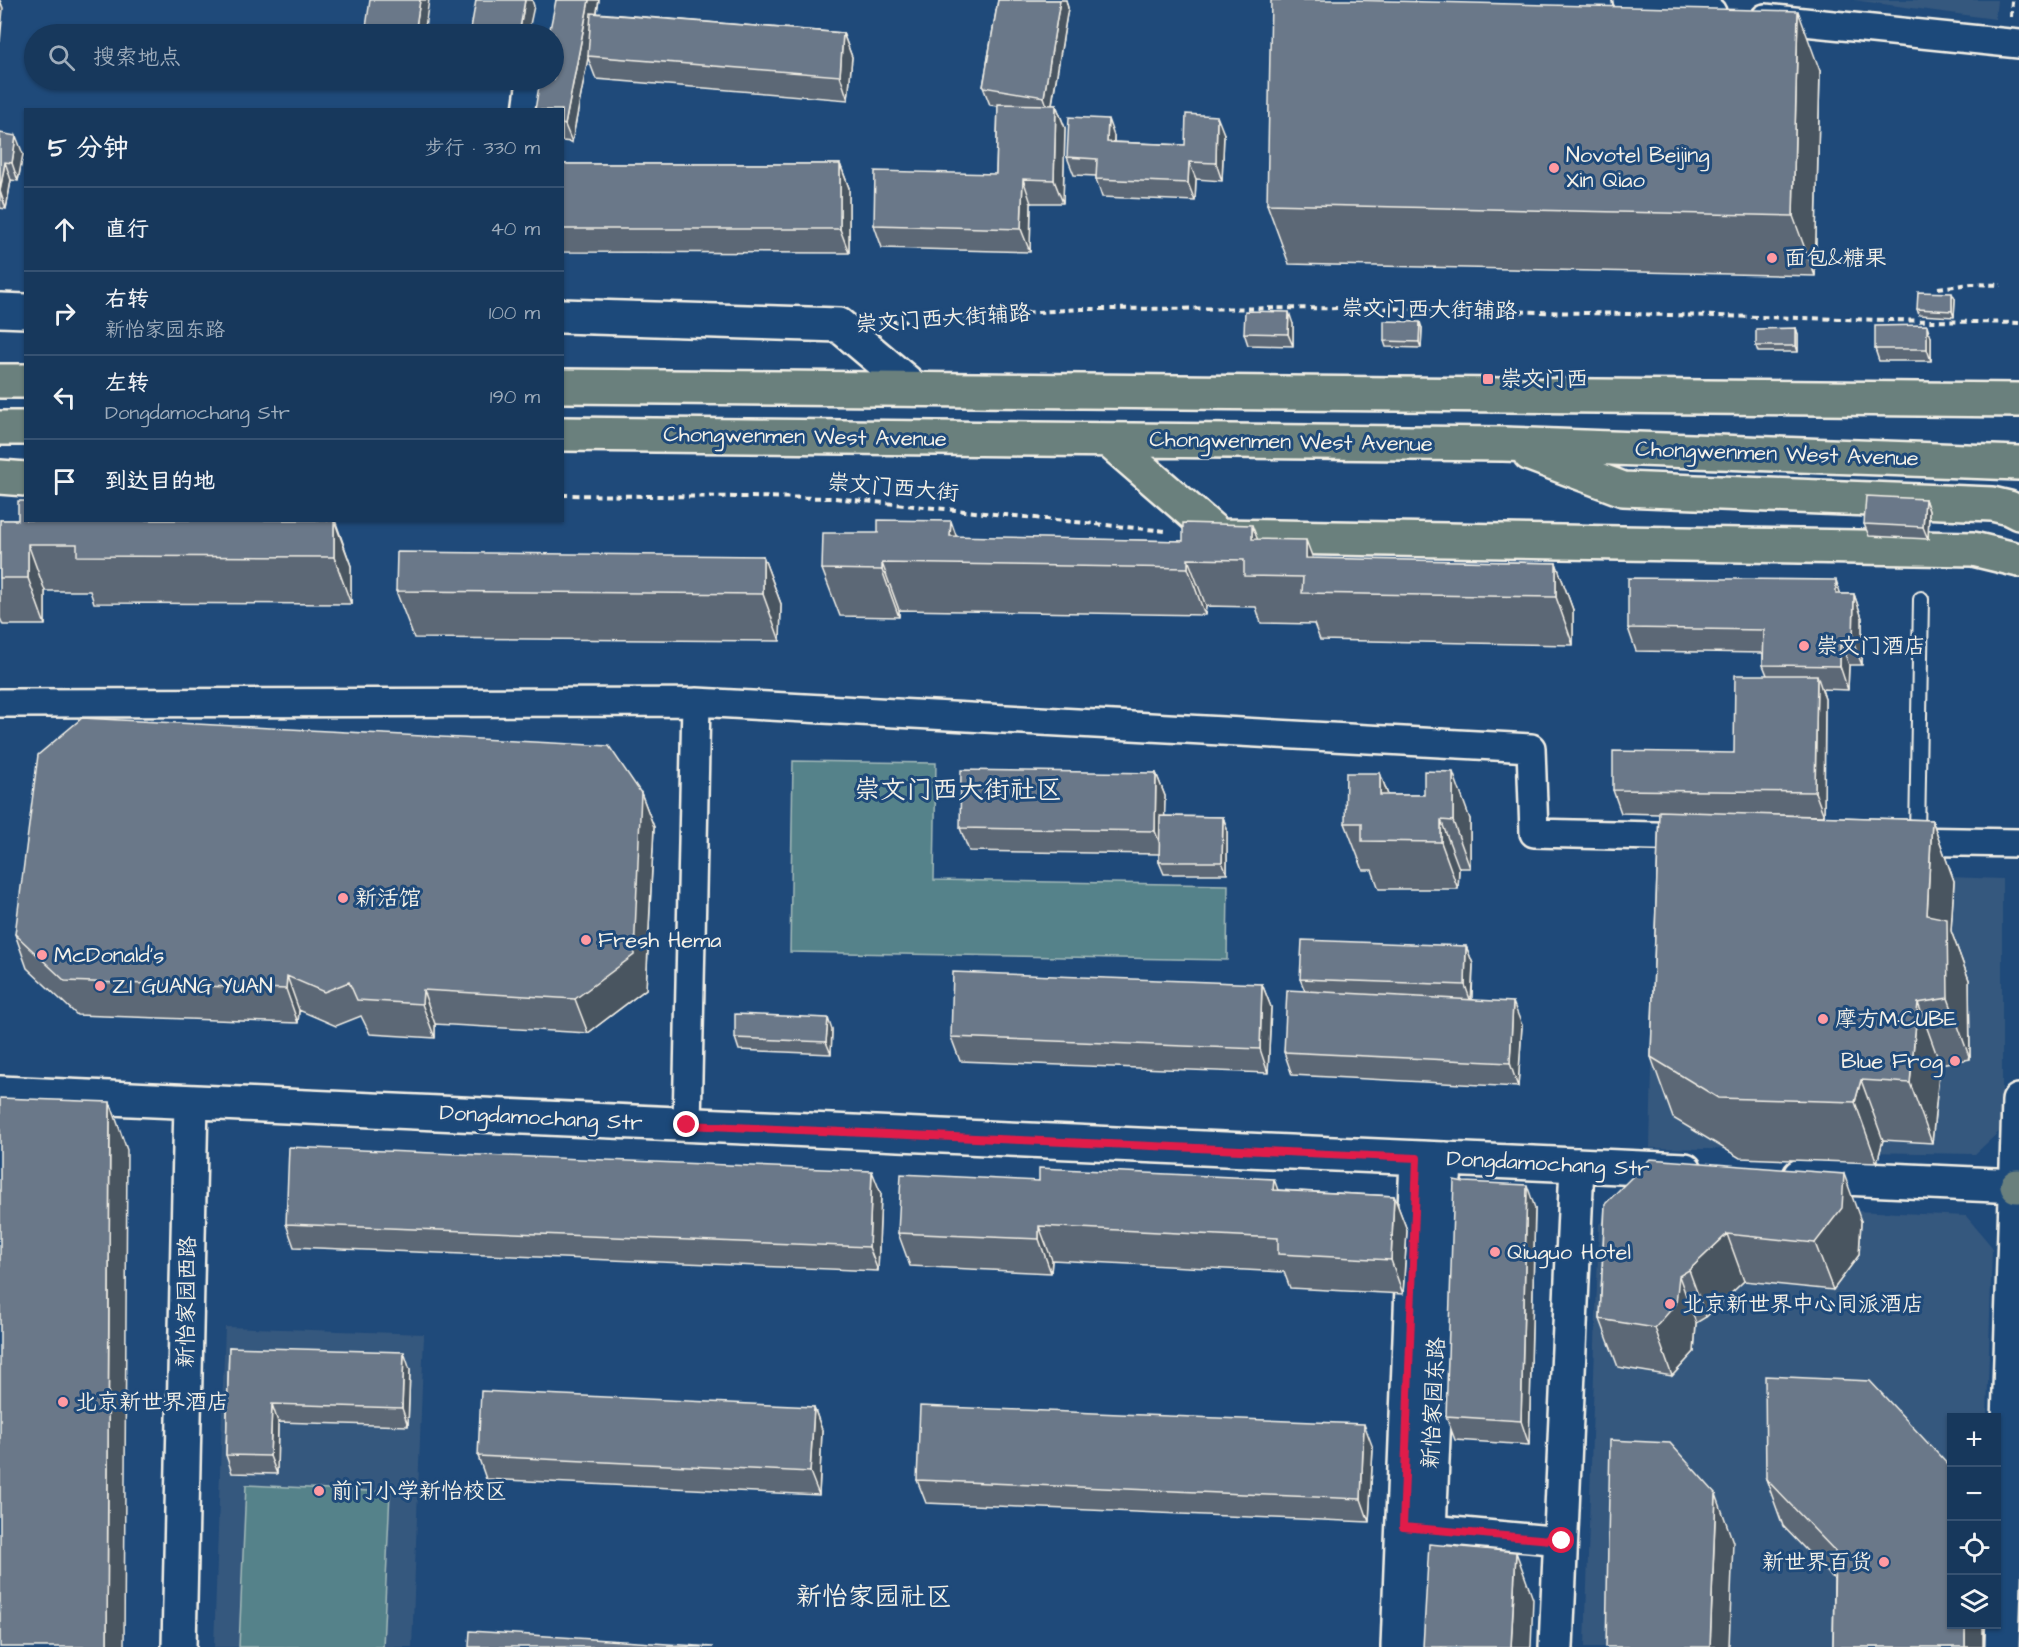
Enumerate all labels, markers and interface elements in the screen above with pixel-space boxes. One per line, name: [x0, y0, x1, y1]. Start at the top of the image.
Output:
search box: [24, 24, 564, 90]
icon: search: [45, 41, 78, 74]
text: 搜索地点: [93, 42, 181, 73]
text: 5 分钟: [48, 130, 129, 166]
text: 步行 · 330 m: [425, 134, 540, 162]
place label: Novotel Beijing Xin Qiao: [1566, 140, 1709, 196]
marker: Novotel Beijing Xin Qiao: [1547, 161, 1561, 175]
icon: ahead: [48, 213, 81, 246]
text: 直行: [105, 214, 149, 245]
text: 40 m: [490, 215, 540, 243]
place label: 面包&糖果: [1784, 243, 1887, 274]
marker: 面包&糖果: [1765, 251, 1779, 265]
text: 右转: [105, 284, 149, 315]
street label: 崇文门西大街辅路: [1341, 293, 1517, 327]
icon: right: [48, 297, 81, 330]
street label: 崇文门西大街辅路: [854, 297, 1032, 341]
text: 100 m: [489, 299, 540, 327]
text: 新怡家园东路: [105, 316, 225, 344]
place label: 崇文门西: [1500, 364, 1588, 395]
text: 左转: [105, 368, 149, 399]
marker: 崇文门西: [1481, 372, 1495, 386]
icon: left: [48, 381, 81, 414]
text: 190 m: [490, 383, 540, 411]
text: Dongdamochang Str: [105, 399, 290, 427]
street label: Chongwenmen West Avenue: [663, 419, 947, 456]
street label: Chongwenmen West Avenue: [1149, 424, 1433, 461]
street label: Chongwenmen West Avenue: [1635, 434, 1919, 475]
icon: arrive: [48, 465, 81, 498]
text: 到达目的地: [105, 466, 215, 497]
street label: 崇文门西大街: [826, 467, 960, 509]
place label: 崇文门酒店: [1816, 631, 1926, 662]
marker: 崇文门酒店: [1797, 639, 1811, 653]
district label: 崇文门西大街社区: [854, 772, 1062, 808]
place label: 新活馆: [355, 883, 421, 914]
marker: 新活馆: [336, 891, 350, 905]
place label: Fresh Hema: [598, 925, 722, 956]
marker: Fresh Hema: [579, 933, 593, 947]
place label: McDonald's: [54, 940, 164, 971]
marker: McDonald's: [35, 948, 49, 962]
place label: ZI GUANG YUAN: [112, 971, 273, 1002]
marker: ZI GUANG YUAN: [93, 979, 107, 993]
place label: 摩方M·CUBE: [1835, 1004, 1957, 1035]
marker: 摩方M·CUBE: [1816, 1012, 1830, 1026]
place label: Blue Frog: [1841, 1046, 1943, 1078]
marker: Blue Frog: [1948, 1054, 1962, 1068]
street label: Dongdamochang Str: [439, 1097, 643, 1140]
route end: [673, 1111, 699, 1137]
street label: Dongdamochang Str: [1446, 1143, 1650, 1186]
street label: 新怡家园西路: [170, 1236, 204, 1368]
place label: Qiuguo Hotel: [1507, 1237, 1631, 1269]
marker: Qiuguo Hotel: [1488, 1245, 1502, 1259]
place label: 北京新世界中心同派酒店: [1682, 1289, 1924, 1320]
marker: 北京新世界中心同派酒店: [1663, 1297, 1677, 1311]
street label: 新怡家园东路: [1415, 1336, 1453, 1470]
place label: 北京新世界酒店: [75, 1387, 229, 1418]
marker: 北京新世界酒店: [56, 1395, 70, 1409]
map controls: [1947, 1413, 2001, 1629]
button: +: [1947, 1413, 2001, 1467]
button: −: [1947, 1467, 2001, 1521]
place label: 前门小学新怡校区: [331, 1476, 507, 1507]
marker: 前门小学新怡校区: [312, 1484, 326, 1498]
button: locate: [1947, 1521, 2001, 1575]
route start: [1548, 1527, 1574, 1553]
place label: 新世界百货: [1762, 1547, 1872, 1578]
marker: 新世界百货: [1877, 1555, 1891, 1569]
button: layers: [1947, 1575, 2001, 1629]
district label: 新怡家园社区: [796, 1579, 952, 1615]

